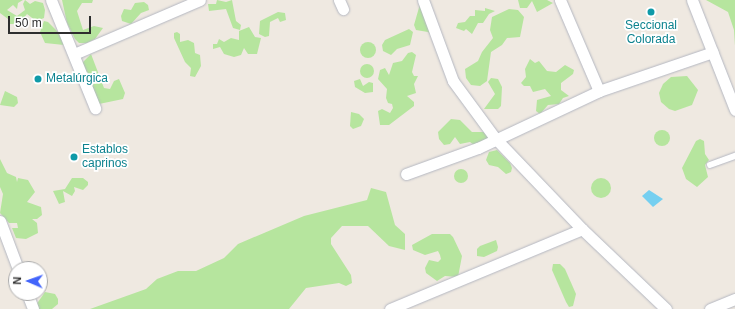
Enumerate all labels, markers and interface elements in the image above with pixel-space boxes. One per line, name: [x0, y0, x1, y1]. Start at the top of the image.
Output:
marker: Seccional Colorada: [646, 7, 656, 17]
scale bar: [10, 8, 93, 34]
text: 50 m: [15, 16, 42, 30]
place label: Seccional Colorada: [625, 19, 677, 47]
place label: Metalúrgica: [46, 72, 108, 86]
marker: Metalúrgica: [33, 74, 43, 84]
place label: Establos caprinos: [82, 143, 128, 171]
marker: Establos caprinos: [69, 152, 79, 162]
north arrow: [8, 261, 48, 301]
text: N: [11, 276, 23, 285]

